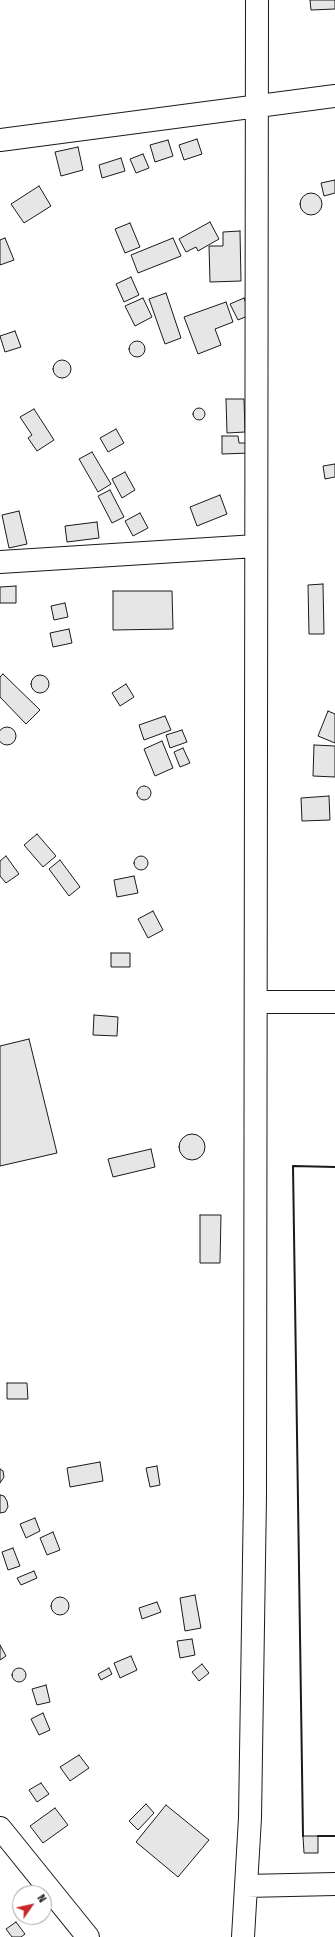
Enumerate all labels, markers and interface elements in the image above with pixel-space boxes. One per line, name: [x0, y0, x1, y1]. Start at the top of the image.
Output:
north arrow: [12, 1885, 52, 1925]
text: N: [34, 1892, 49, 1905]

